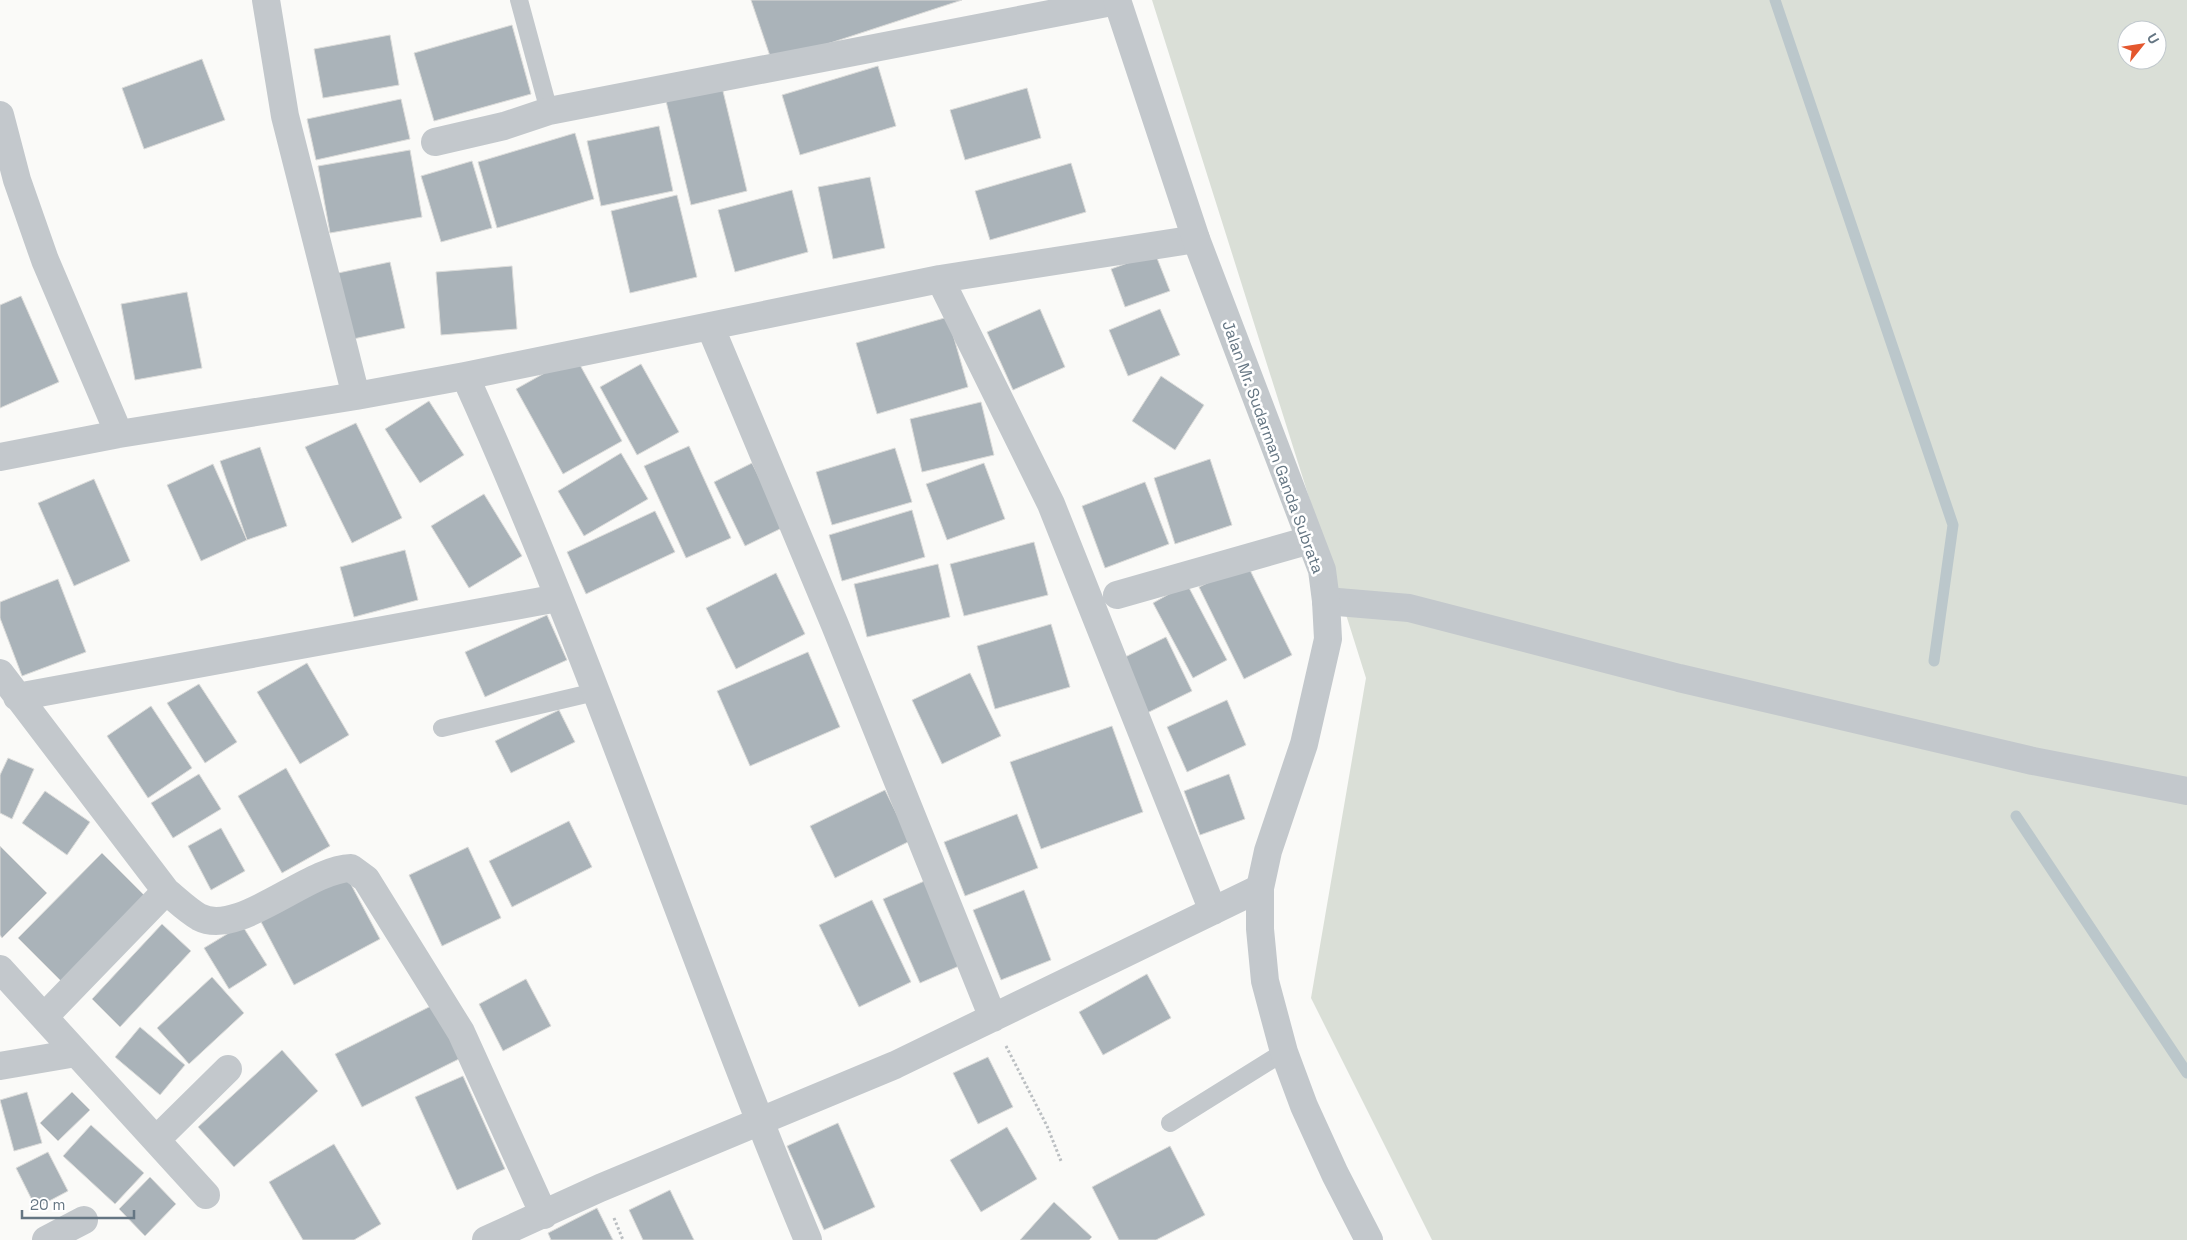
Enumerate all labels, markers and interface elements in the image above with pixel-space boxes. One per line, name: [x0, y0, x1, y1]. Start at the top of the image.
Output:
north arrow: [2117, 20, 2167, 70]
text: U: [2143, 30, 2163, 47]
street label: Jalan Mr. Sudarman Ganda Subrata: [1217, 318, 1329, 576]
scale bar: [22, 1188, 135, 1220]
text: 20 m: [30, 1195, 65, 1214]

